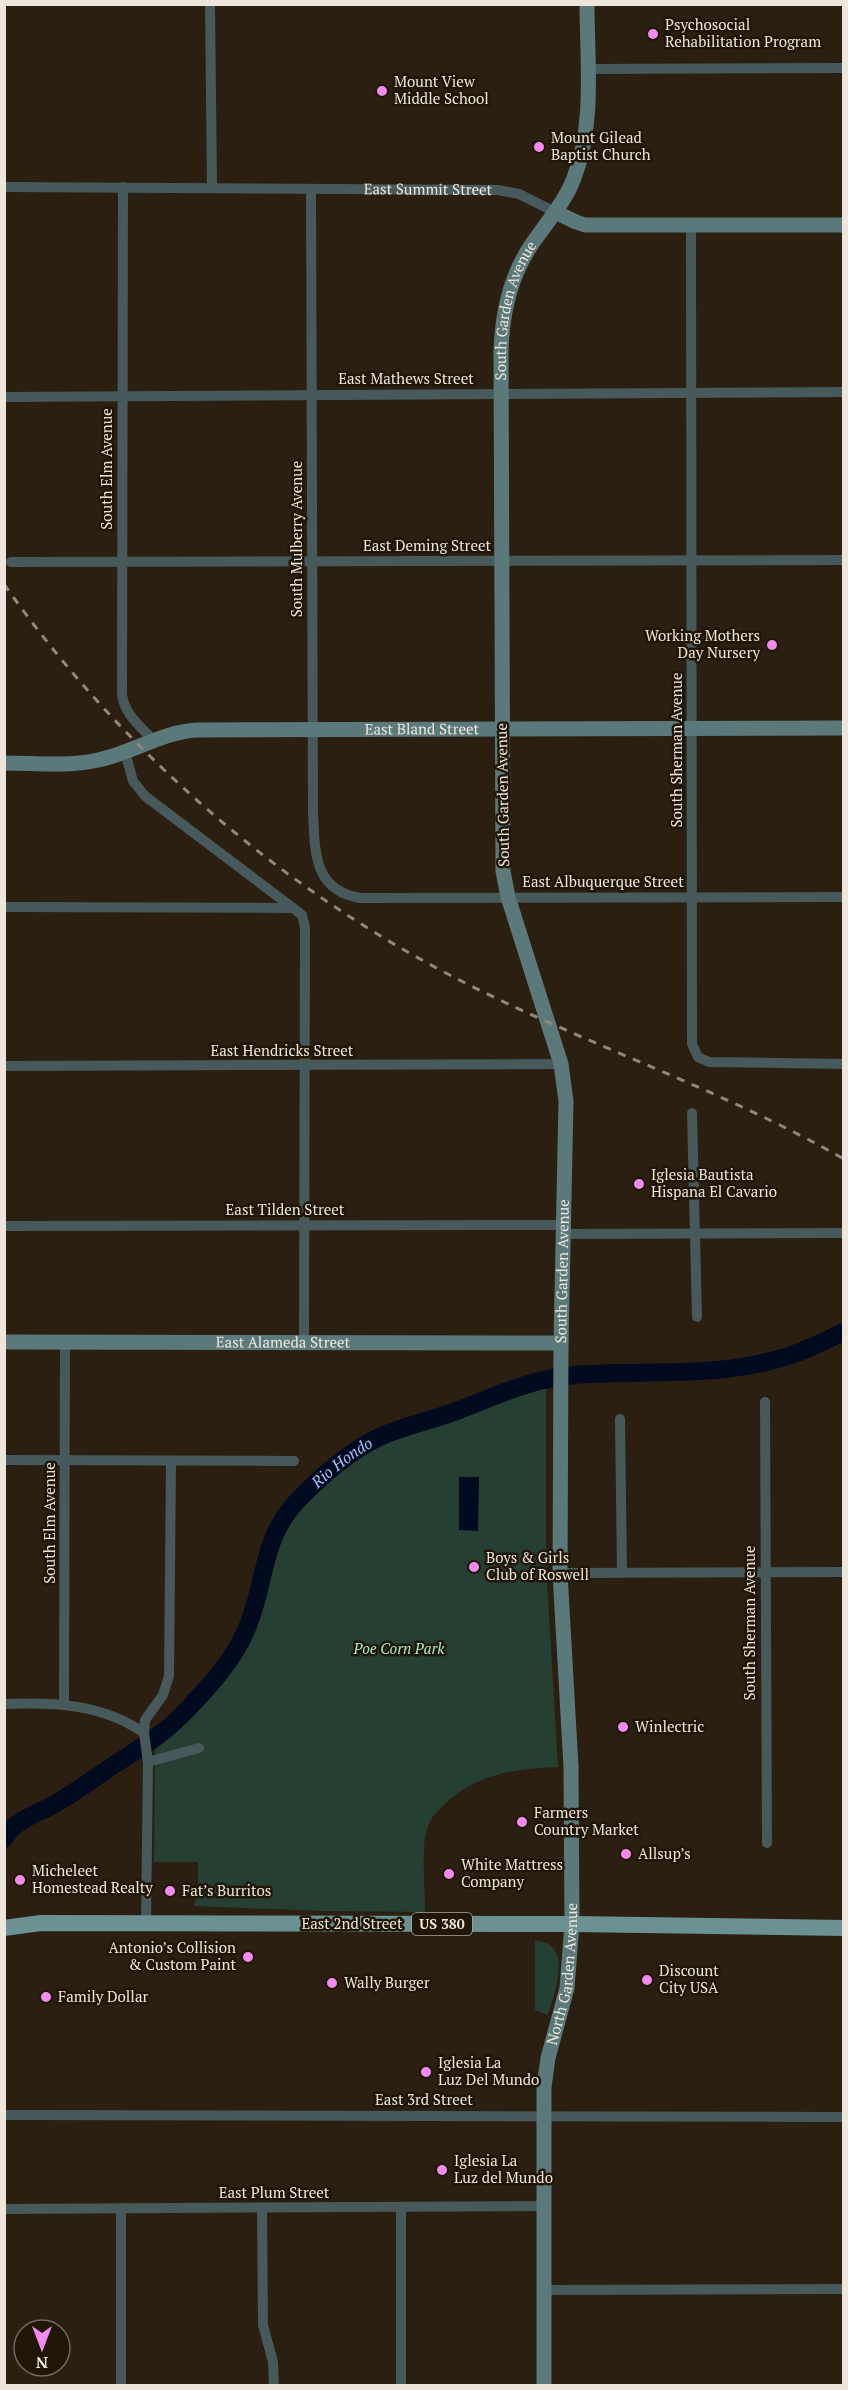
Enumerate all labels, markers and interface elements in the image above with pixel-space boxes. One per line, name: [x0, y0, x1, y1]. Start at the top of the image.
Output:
place label: Psychosocial Rehabilitation Program: [665, 14, 821, 51]
marker: Psychosocial Rehabilitation Program: [646, 27, 660, 41]
place label: Mount View Middle School: [394, 71, 489, 108]
marker: Mount View Middle School: [375, 84, 389, 98]
place label: Mount Gilead Baptist Church: [551, 127, 651, 164]
marker: Mount Gilead Baptist Church: [532, 140, 546, 154]
street label: East Summit Street: [364, 178, 493, 199]
street label: South Garden Avenue: [490, 237, 540, 380]
street label: East Mathews Street: [338, 368, 474, 388]
street label: South Elm Avenue: [96, 408, 116, 530]
street label: South Mulberry Avenue: [286, 461, 306, 617]
street label: East Deming Street: [363, 535, 491, 555]
place label: Working Mothers Day Nursery: [645, 625, 760, 662]
marker: Working Mothers Day Nursery: [765, 638, 779, 652]
street label: South Sherman Avenue: [666, 672, 686, 828]
street label: East Bland Street: [365, 718, 480, 738]
street label: South Garden Avenue: [491, 723, 513, 867]
street label: East Albuquerque Street: [522, 871, 684, 891]
street label: East Hendricks Street: [211, 1040, 354, 1060]
place label: Iglesia Bautista Hispana El Cavario: [651, 1164, 777, 1201]
marker: Iglesia Bautista Hispana El Cavario: [632, 1177, 646, 1191]
street label: East Tilden Street: [226, 1199, 345, 1219]
street label: South Garden Avenue: [550, 1199, 573, 1344]
street label: East Alameda Street: [216, 1331, 351, 1352]
water label: Rio Hondo: [306, 1432, 376, 1493]
street label: South Elm Avenue: [39, 1462, 59, 1584]
street label: South Sherman Avenue: [739, 1545, 759, 1701]
place label: Boys & Girls Club of Roswell: [486, 1547, 589, 1584]
marker: Boys & Girls Club of Roswell: [467, 1560, 481, 1574]
park label: Poe Corn Park: [353, 1638, 445, 1658]
place label: Winlectric: [635, 1716, 704, 1736]
marker: Winlectric: [616, 1720, 630, 1734]
place label: Farmers Country Market: [534, 1802, 639, 1839]
marker: Farmers Country Market: [515, 1815, 529, 1829]
place label: Allsup’s: [638, 1843, 691, 1863]
marker: Allsup’s: [619, 1847, 633, 1861]
place label: White Mattress Company: [461, 1854, 563, 1891]
place label: Micheleet Homestead Realty: [32, 1860, 153, 1897]
marker: White Mattress Company: [442, 1867, 456, 1881]
marker: Micheleet Homestead Realty: [13, 1873, 27, 1887]
place label: Fat’s Burritos: [182, 1880, 271, 1900]
marker: Fat’s Burritos: [163, 1884, 177, 1898]
street label: North Garden Avenue: [541, 1903, 581, 2047]
street label: East 2nd Street: [302, 1913, 403, 1933]
road number: US 380: [412, 1913, 472, 1935]
place label: Antonio’s Collision & Custom Paint: [108, 1937, 236, 1974]
marker: Antonio’s Collision & Custom Paint: [241, 1950, 255, 1964]
place label: Discount City USA: [659, 1960, 719, 1997]
place label: Wally Burger: [344, 1972, 430, 1992]
marker: Discount City USA: [640, 1973, 654, 1987]
marker: Wally Burger: [325, 1976, 339, 1990]
place label: Family Dollar: [58, 1986, 148, 2006]
marker: Family Dollar: [39, 1990, 53, 2004]
place label: Iglesia La Luz Del Mundo: [438, 2052, 539, 2089]
marker: Iglesia La Luz Del Mundo: [419, 2065, 433, 2079]
street label: East 3rd Street: [375, 2089, 473, 2109]
place label: Iglesia La Luz del Mundo: [454, 2150, 553, 2187]
marker: Iglesia La Luz del Mundo: [435, 2163, 449, 2177]
street label: East Plum Street: [219, 2182, 330, 2202]
north arrow: [12, 2318, 72, 2378]
text: N: [36, 2352, 48, 2374]

